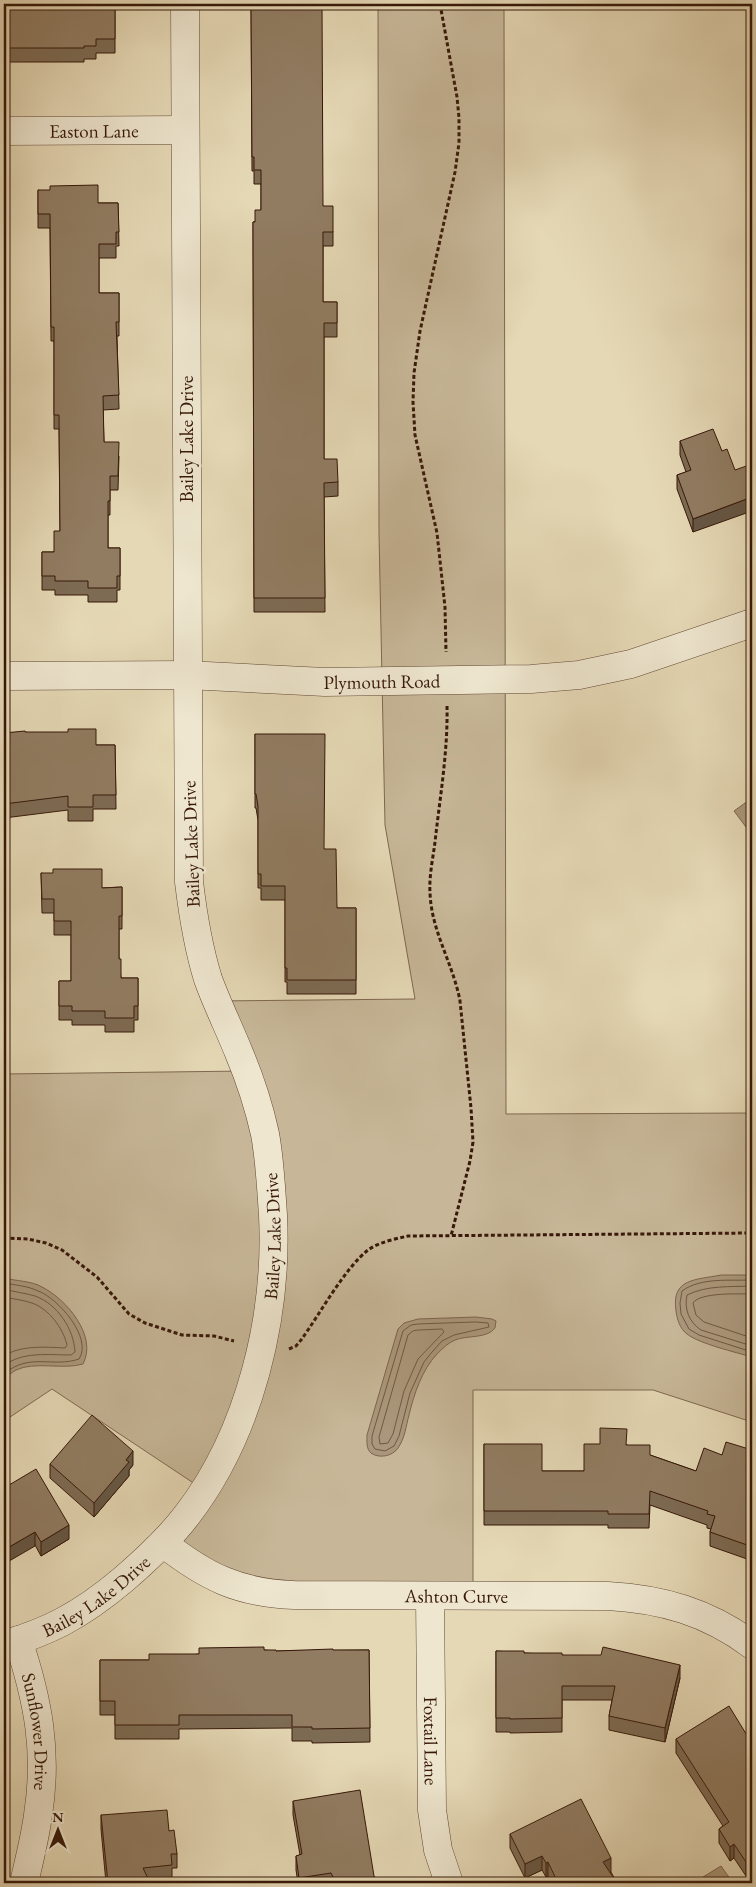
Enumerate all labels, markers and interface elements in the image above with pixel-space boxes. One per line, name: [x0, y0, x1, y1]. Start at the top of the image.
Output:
street label: Easton Lane: [49, 118, 139, 143]
street label: Bailey Lake Drive: [174, 376, 199, 502]
street label: Plymouth Road: [323, 668, 441, 695]
street label: Bailey Lake Drive: [176, 780, 206, 908]
street label: Bailey Lake Drive: [257, 1172, 286, 1301]
street label: Bailey Lake Drive: [38, 1549, 155, 1642]
street label: Ashton Curve: [403, 1583, 508, 1608]
street label: Sunflower Drive: [16, 1670, 54, 1791]
street label: Foxtail Lane: [418, 1696, 444, 1786]
north arrow: [32, 1804, 82, 1854]
text: N: [52, 1808, 64, 1826]

